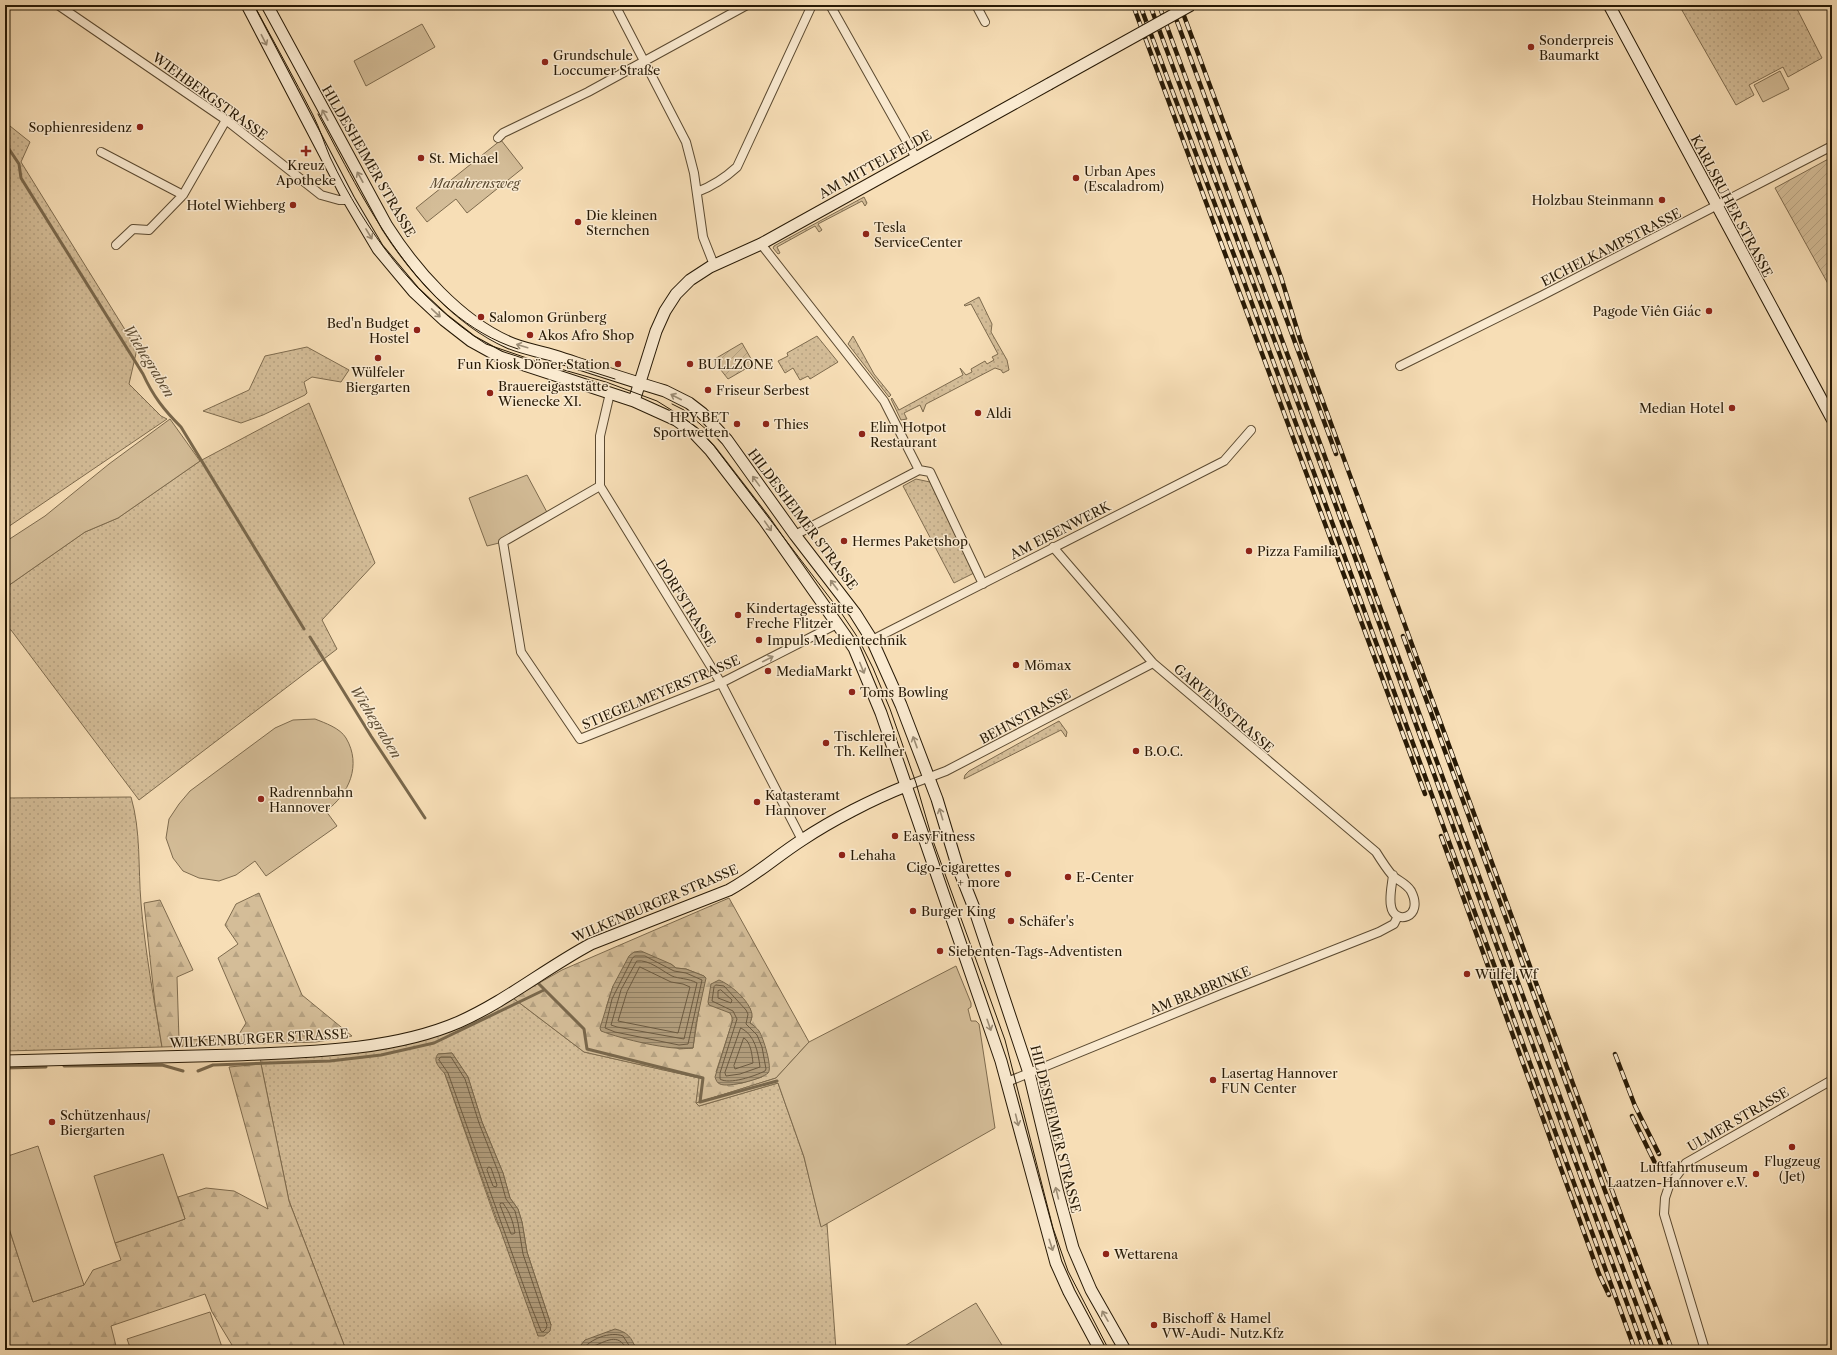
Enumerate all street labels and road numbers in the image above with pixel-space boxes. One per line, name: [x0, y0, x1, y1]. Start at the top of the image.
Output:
street label: WIEHBERGSTRASSE: [149, 48, 271, 143]
street label: HILDESHEIMER STRASSE: [319, 82, 419, 240]
street label: AM MITTELFELDE: [815, 126, 934, 202]
street label: KARLSRUHER STRASSE: [1688, 132, 1776, 280]
street label: EICHELKAMPSTRASSE: [1538, 205, 1684, 289]
street label: HILDESHEIMER STRASSE: [745, 445, 861, 593]
street label: AM EISENWERK: [1006, 497, 1114, 563]
street label: DORFSTRASSE: [653, 556, 719, 650]
street label: STIEGELMEYERSTRASSE: [580, 651, 743, 733]
street label: GARVENSSTRASSE: [1171, 660, 1277, 756]
street label: BEHNSTRASSE: [977, 685, 1073, 747]
street label: WILKENBURGER STRASSE: [569, 861, 740, 946]
street label: AM BRABRINKE: [1146, 962, 1253, 1018]
street label: WILKENBURGER STRASSE: [168, 1025, 349, 1051]
street label: HILDESHEIMER STRASSE: [1027, 1043, 1085, 1215]
street label: ULMER STRASSE: [1685, 1083, 1792, 1154]

